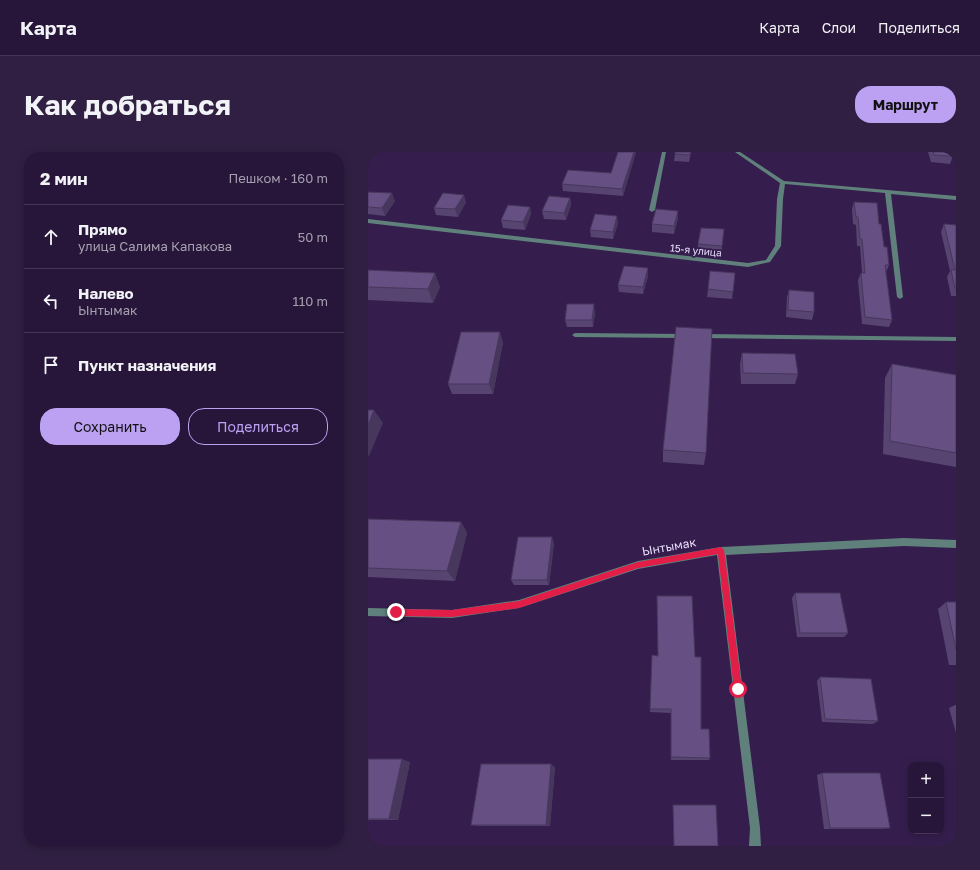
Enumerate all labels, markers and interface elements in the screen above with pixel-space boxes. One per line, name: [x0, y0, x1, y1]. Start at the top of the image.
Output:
text: Карта: [20, 16, 77, 39]
text: Карта: [759, 19, 800, 36]
text: Слои: [822, 19, 856, 36]
text: Поделиться: [878, 19, 960, 36]
button: Маршрут: [855, 86, 956, 123]
text: Как добраться: [24, 88, 231, 121]
text: 2 мин: [40, 168, 88, 189]
text: Пешком · 160 m: [228, 170, 328, 186]
text: Прямо: [78, 220, 127, 238]
icon: ahead: [40, 226, 62, 248]
text: 50 m: [298, 229, 328, 245]
text: улица Салима Капакова: [78, 238, 232, 254]
street label: 15-я улица: [670, 241, 722, 259]
text: Налево: [78, 284, 134, 302]
icon: left: [40, 290, 62, 312]
text: 110 m: [293, 293, 328, 309]
text: Ынтымак: [78, 302, 138, 318]
icon: arrive: [40, 354, 62, 376]
text: Пункт назначения: [78, 356, 216, 374]
button: Сохранить: [40, 408, 180, 445]
button: Поделиться: [188, 408, 328, 445]
street label: Ынтымак: [641, 534, 697, 559]
route end: [387, 603, 405, 621]
route start: [729, 680, 747, 698]
map controls: [908, 762, 944, 834]
button: +: [908, 762, 944, 798]
button: −: [908, 798, 944, 834]

